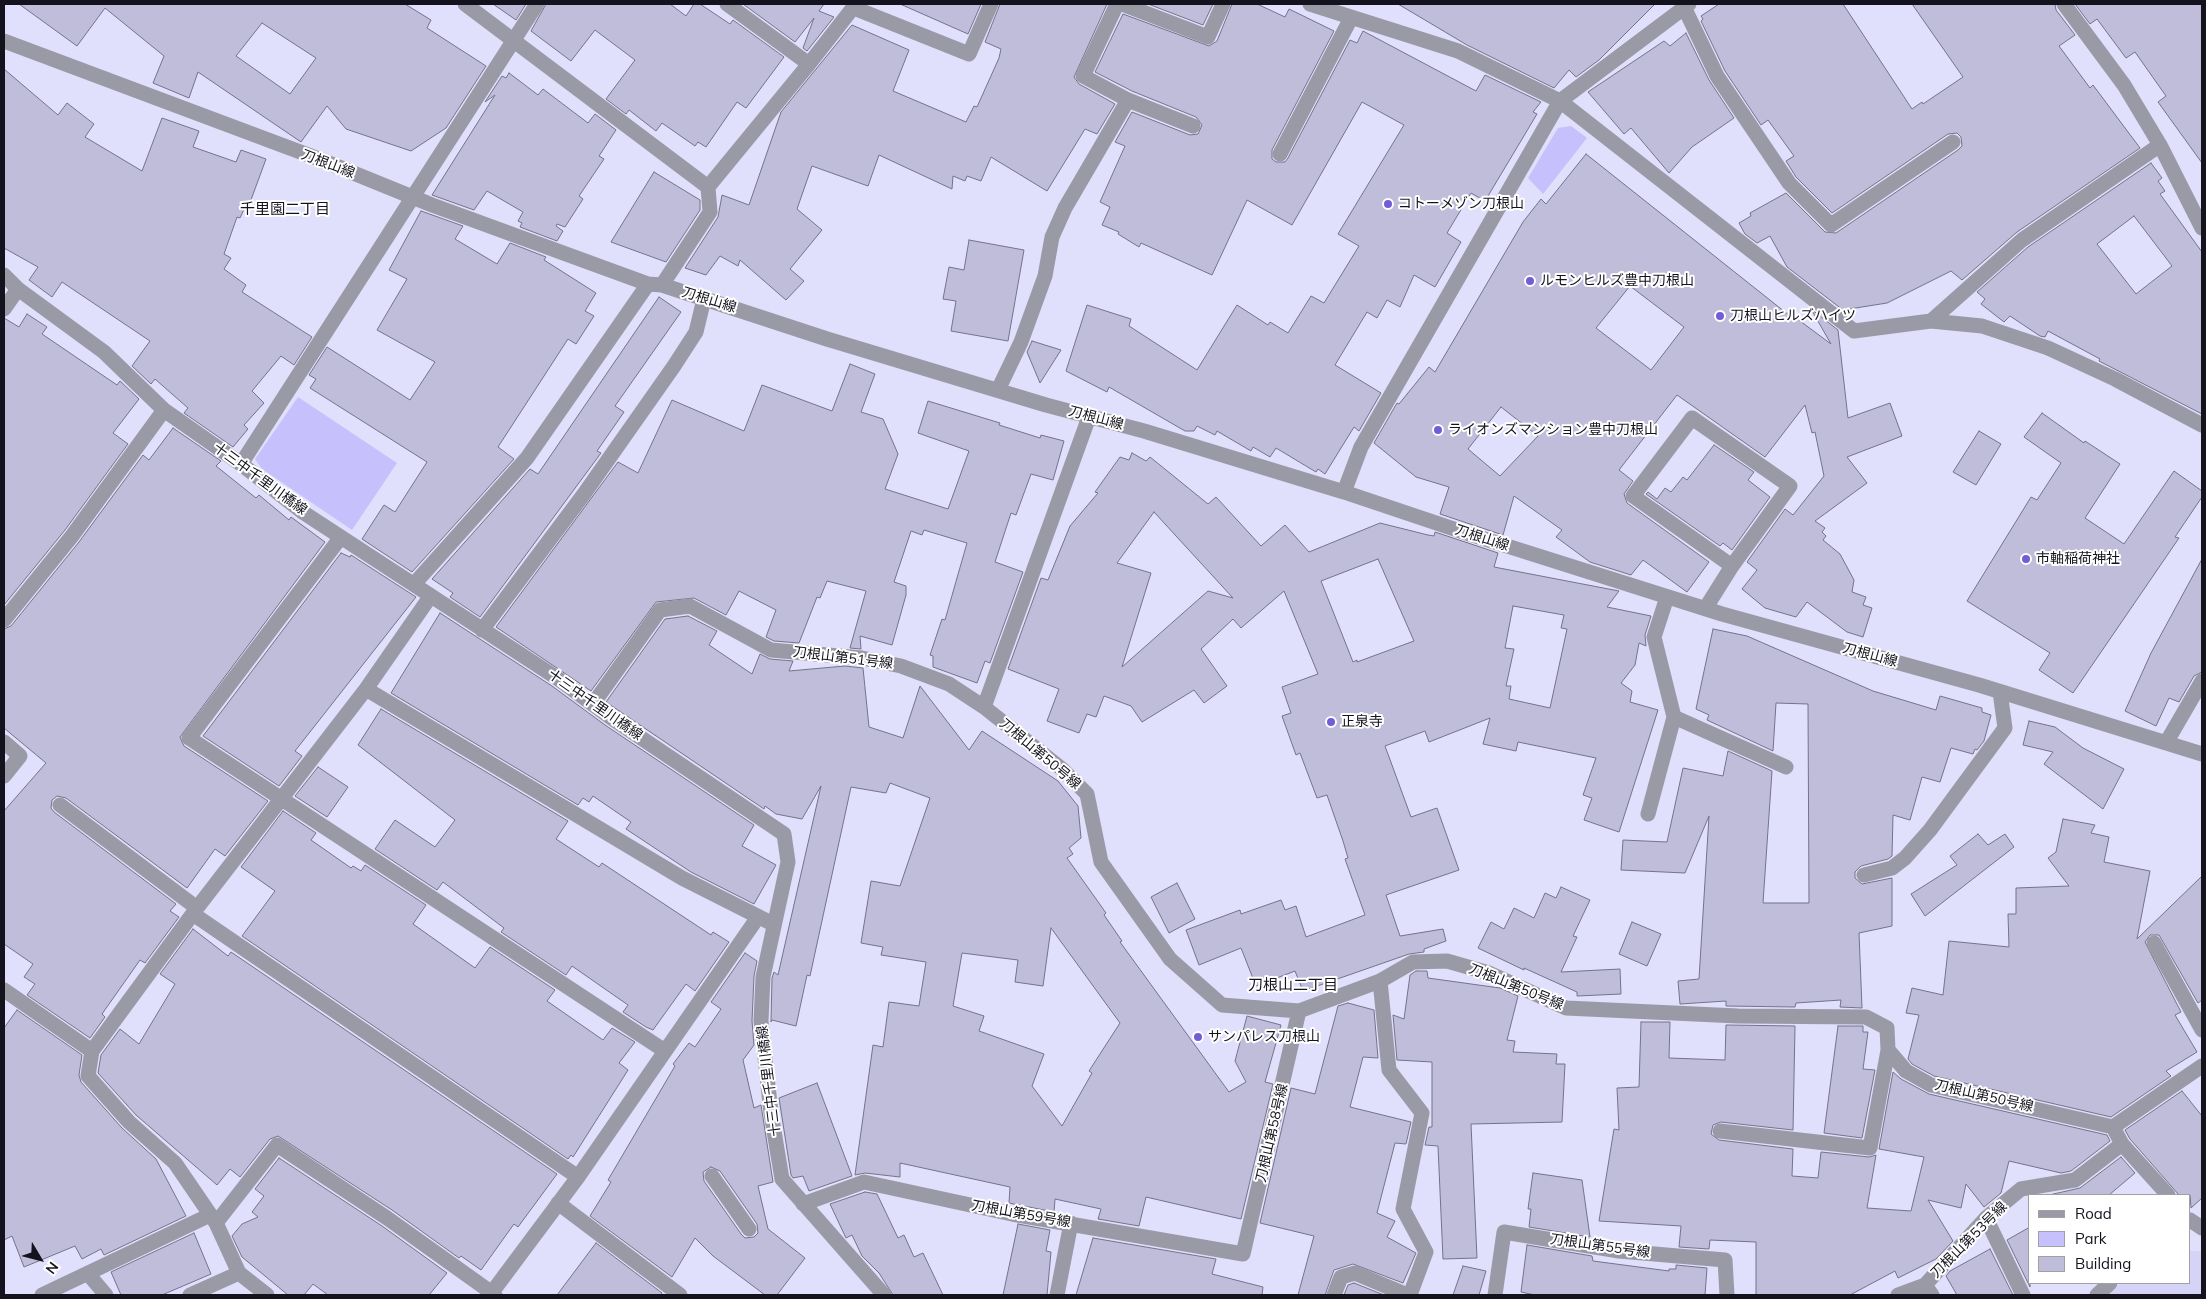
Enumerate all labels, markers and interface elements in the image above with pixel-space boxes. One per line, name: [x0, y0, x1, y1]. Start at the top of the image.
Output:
street label: 刀根山線: [299, 146, 357, 182]
place label: コトーメゾン刀根山: [1398, 196, 1524, 212]
marker: コトーメゾン刀根山: [1382, 198, 1394, 210]
district label: 千里園二丁目: [240, 200, 330, 218]
place label: ルモンヒルズ豊中刀根山: [1540, 273, 1694, 289]
marker: ルモンヒルズ豊中刀根山: [1524, 275, 1536, 287]
street label: 刀根山線: [680, 284, 738, 316]
place label: 刀根山ヒルズハイツ: [1730, 308, 1856, 324]
marker: 刀根山ヒルズハイツ: [1714, 310, 1726, 322]
street label: 刀根山線: [1067, 403, 1125, 433]
place label: ライオンズマンション豊中刀根山: [1448, 422, 1658, 438]
marker: ライオンズマンション豊中刀根山: [1432, 424, 1444, 436]
street label: 十三中千里川橋線: [210, 439, 310, 519]
street label: 刀根山線: [1453, 521, 1511, 555]
place label: 市軸稲荷神社: [2036, 551, 2120, 567]
marker: 市軸稲荷神社: [2020, 553, 2032, 565]
street label: 刀根山線: [1841, 640, 1899, 670]
street label: 刀根山第51号線: [792, 644, 894, 672]
street label: 十三中千里川橋線: [544, 666, 646, 744]
place label: 正泉寺: [1341, 714, 1383, 730]
street label: 刀根山第50号線: [996, 715, 1084, 793]
marker: 正泉寺: [1325, 716, 1337, 728]
street label: 刀根山第50号線: [1466, 960, 1566, 1014]
district label: 刀根山二丁目: [1248, 976, 1338, 994]
street label: 十三中千里川橋線: [754, 1024, 784, 1138]
place label: サンパレス刀根山: [1208, 1029, 1320, 1045]
marker: サンパレス刀根山: [1192, 1031, 1204, 1043]
street label: 刀根山第50号線: [1933, 1076, 2035, 1116]
street label: 刀根山第58号線: [1252, 1082, 1292, 1184]
legend: [2028, 1194, 2191, 1284]
street label: 刀根山第59号線: [970, 1197, 1072, 1231]
street label: 刀根山第53号線: [1927, 1198, 2011, 1282]
text: Road: [2075, 1204, 2112, 1223]
text: Park: [2075, 1229, 2107, 1248]
street label: 刀根山第55号線: [1549, 1231, 1651, 1261]
north arrow: [15, 1234, 65, 1284]
text: Building: [2075, 1254, 2131, 1273]
text: N: [42, 1258, 62, 1278]

